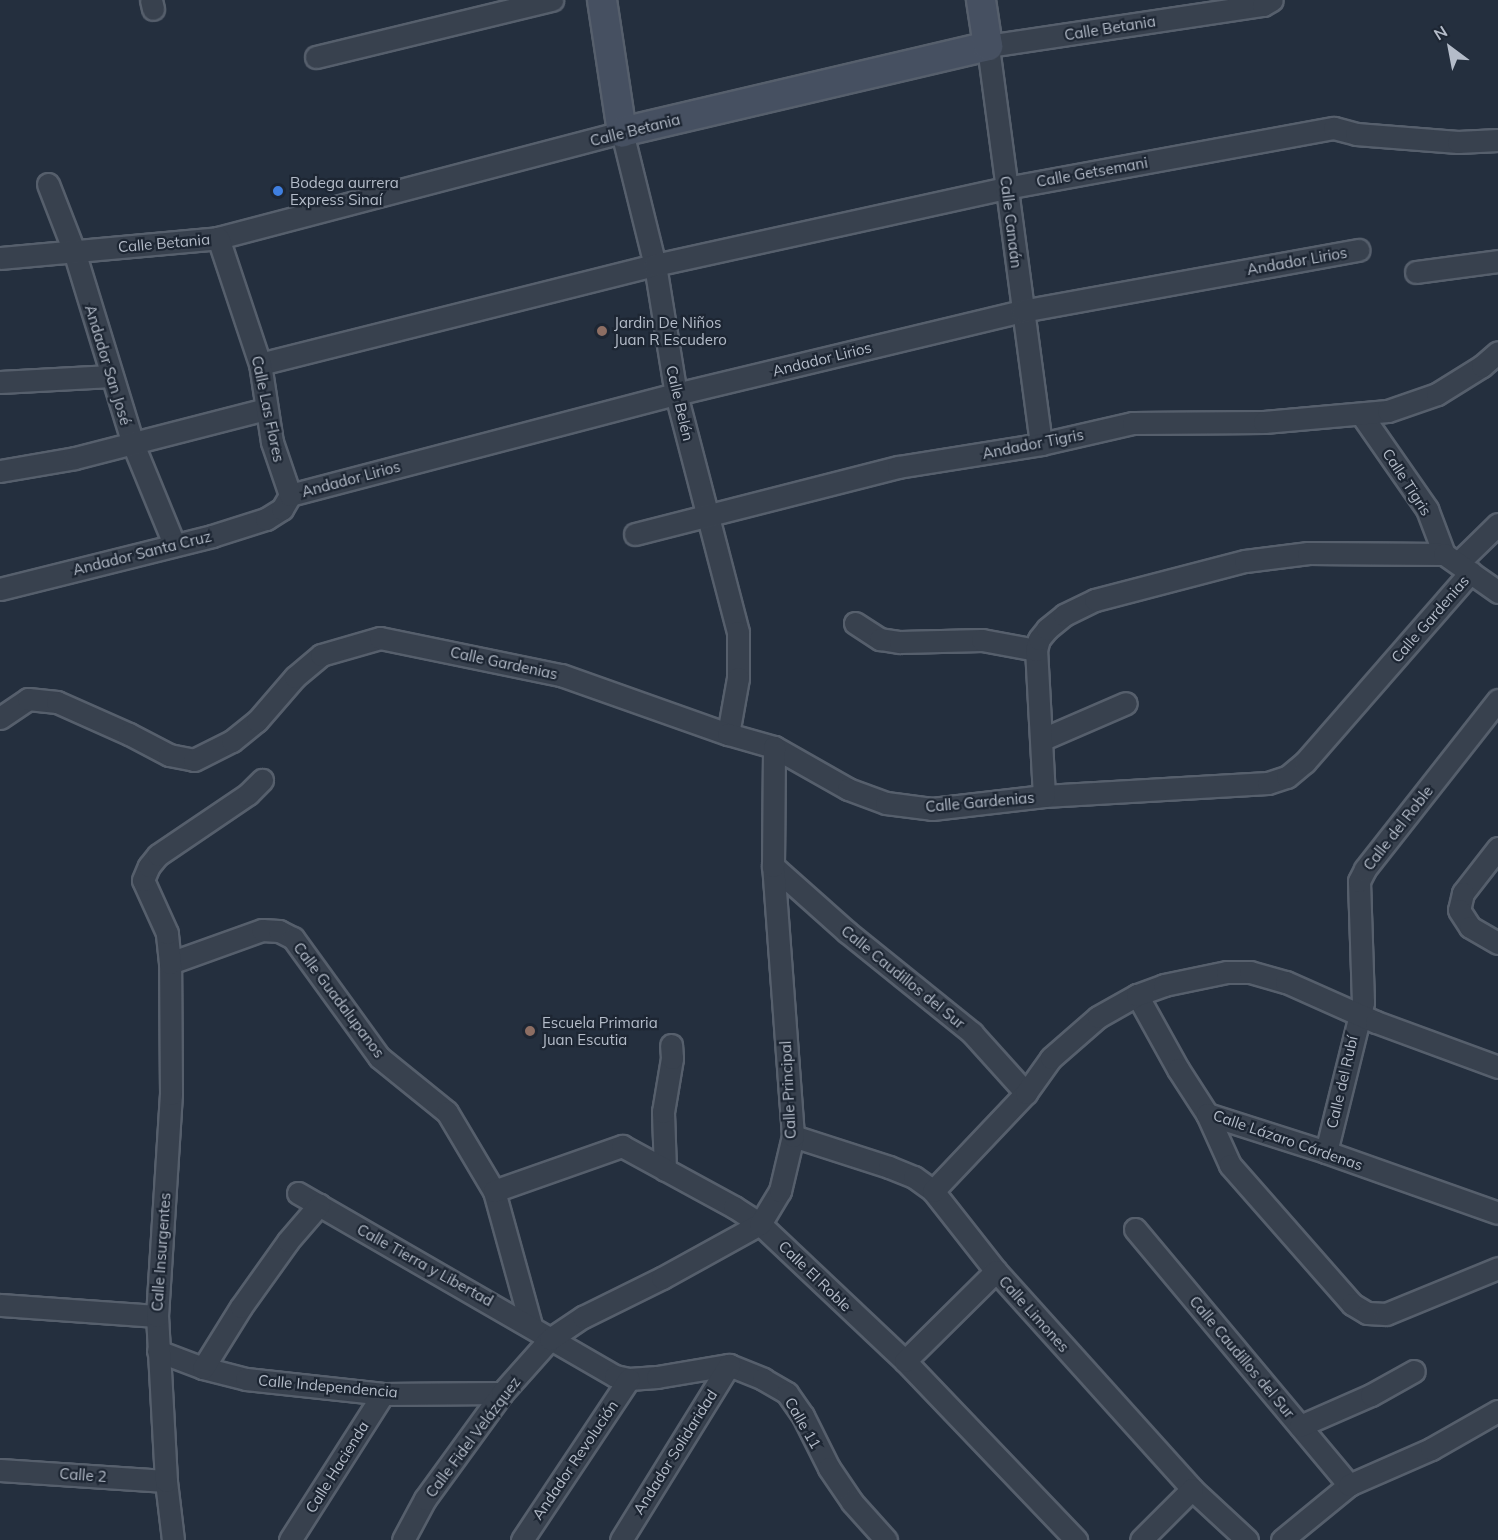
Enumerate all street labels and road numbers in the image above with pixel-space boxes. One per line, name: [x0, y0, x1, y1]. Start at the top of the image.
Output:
street label: Calle Betania: [1063, 12, 1157, 44]
street label: Calle Betania: [588, 110, 682, 150]
street label: Calle Getsemani: [1035, 153, 1149, 191]
street label: Calle Canaán: [996, 175, 1026, 269]
street label: Calle Betania: [117, 230, 211, 256]
street label: Andador Lirios: [1245, 243, 1349, 279]
street label: Andador San José: [81, 303, 135, 427]
street label: Andador Lirios: [771, 338, 873, 380]
street label: Calle Las Flores: [248, 354, 288, 464]
street label: Calle Belén: [663, 363, 697, 443]
street label: Andador Tigris: [981, 425, 1085, 463]
street label: Calle Tigris: [1379, 445, 1435, 519]
street label: Andador Lirios: [300, 457, 402, 501]
street label: Andador Santa Cruz: [71, 527, 213, 579]
street label: Calle Gardenias: [1387, 572, 1473, 666]
street label: Calle Gardenias: [449, 643, 559, 683]
street label: Calle del Roble: [1359, 782, 1437, 874]
street label: Calle Gardenias: [925, 788, 1035, 816]
street label: Calle Caudillos del Sur: [838, 922, 968, 1032]
street label: Calle Guadalupanos: [290, 939, 388, 1061]
street label: Calle del Rubí: [1323, 1034, 1361, 1130]
street label: Calle Principal: [776, 1040, 800, 1140]
street label: Calle Lázaro Cárdenas: [1211, 1106, 1365, 1174]
street label: Calle Insurgentes: [148, 1192, 174, 1312]
street label: Calle Tierra y Libertad: [354, 1220, 496, 1310]
street label: Calle El Roble: [775, 1237, 855, 1315]
street label: Calle Limones: [995, 1272, 1073, 1356]
street label: Calle Caudillos del Sur: [1186, 1292, 1298, 1422]
street label: Calle Independencia: [258, 1371, 398, 1401]
street label: Calle Fidel Velázquez: [422, 1373, 524, 1501]
street label: Andador Solidaridad: [629, 1386, 721, 1518]
street label: Calle 11: [781, 1394, 825, 1452]
street label: Andador Revolución: [528, 1397, 622, 1523]
street label: Calle Hacienda: [302, 1418, 372, 1516]
street label: Calle 2: [59, 1464, 107, 1486]

